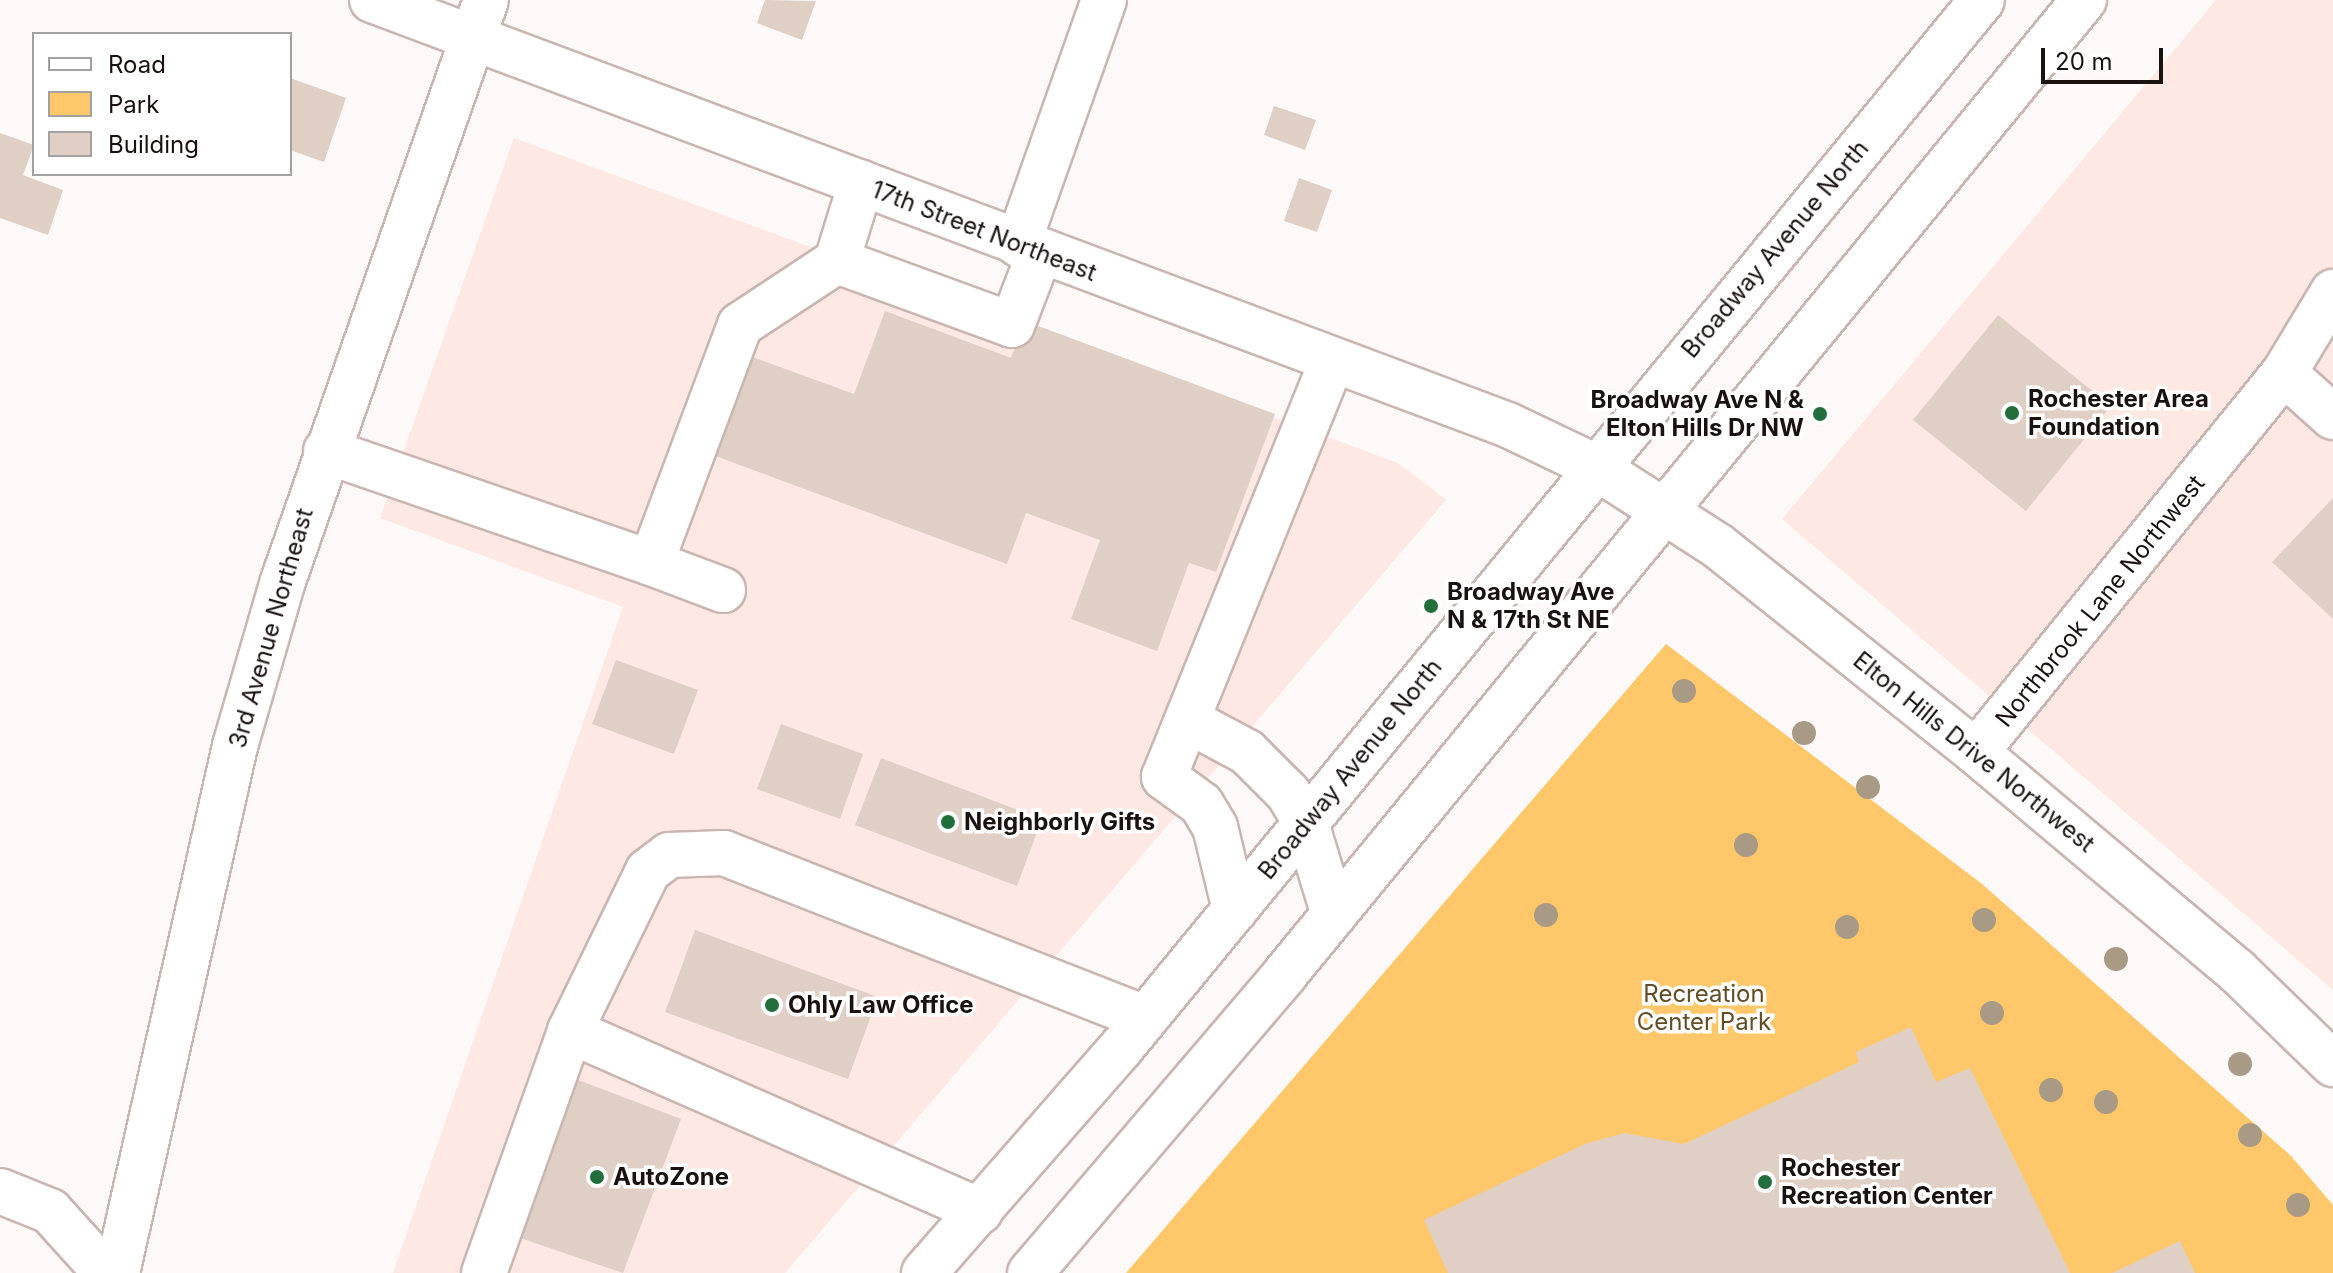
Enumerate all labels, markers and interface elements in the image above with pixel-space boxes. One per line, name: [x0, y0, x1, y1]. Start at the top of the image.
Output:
legend: [32, 32, 292, 176]
scale bar: [2045, 32, 2167, 82]
text: 20 m: [2055, 47, 2113, 76]
text: Road: [108, 50, 166, 79]
text: Park: [108, 90, 159, 119]
text: Building: [108, 130, 199, 159]
street label: Broadway Avenue North: [1676, 134, 1874, 364]
street label: 17th Street Northeast: [867, 175, 1101, 287]
place label: Rochester Area Foundation: [2028, 385, 2209, 441]
place label: Broadway Ave N & Elton Hills Dr NW: [1591, 386, 1804, 442]
marker: Rochester Area Foundation: [2003, 404, 2021, 422]
marker: Broadway Ave N & Elton Hills Dr NW: [1811, 405, 1829, 423]
street label: Northbrook Lane Northwest: [1990, 469, 2210, 733]
street label: 3rd Avenue Northeast: [223, 505, 319, 751]
place label: Broadway Ave N & 17th St NE: [1447, 578, 1615, 634]
marker: Broadway Ave N & 17th St NE: [1422, 597, 1440, 615]
street label: Elton Hills Drive Northwest: [1848, 646, 2100, 858]
street label: Broadway Avenue North: [1252, 653, 1448, 885]
place label: Neighborly Gifts: [964, 808, 1155, 836]
marker: Neighborly Gifts: [939, 813, 957, 831]
park label: Recreation Center Park: [1637, 980, 1771, 1036]
place label: Ohly Law Office: [788, 991, 974, 1019]
marker: Ohly Law Office: [763, 996, 781, 1014]
place label: Rochester Recreation Center: [1781, 1154, 1993, 1210]
place label: AutoZone: [613, 1163, 729, 1191]
marker: AutoZone: [588, 1168, 606, 1186]
marker: Rochester Recreation Center: [1756, 1173, 1774, 1191]

